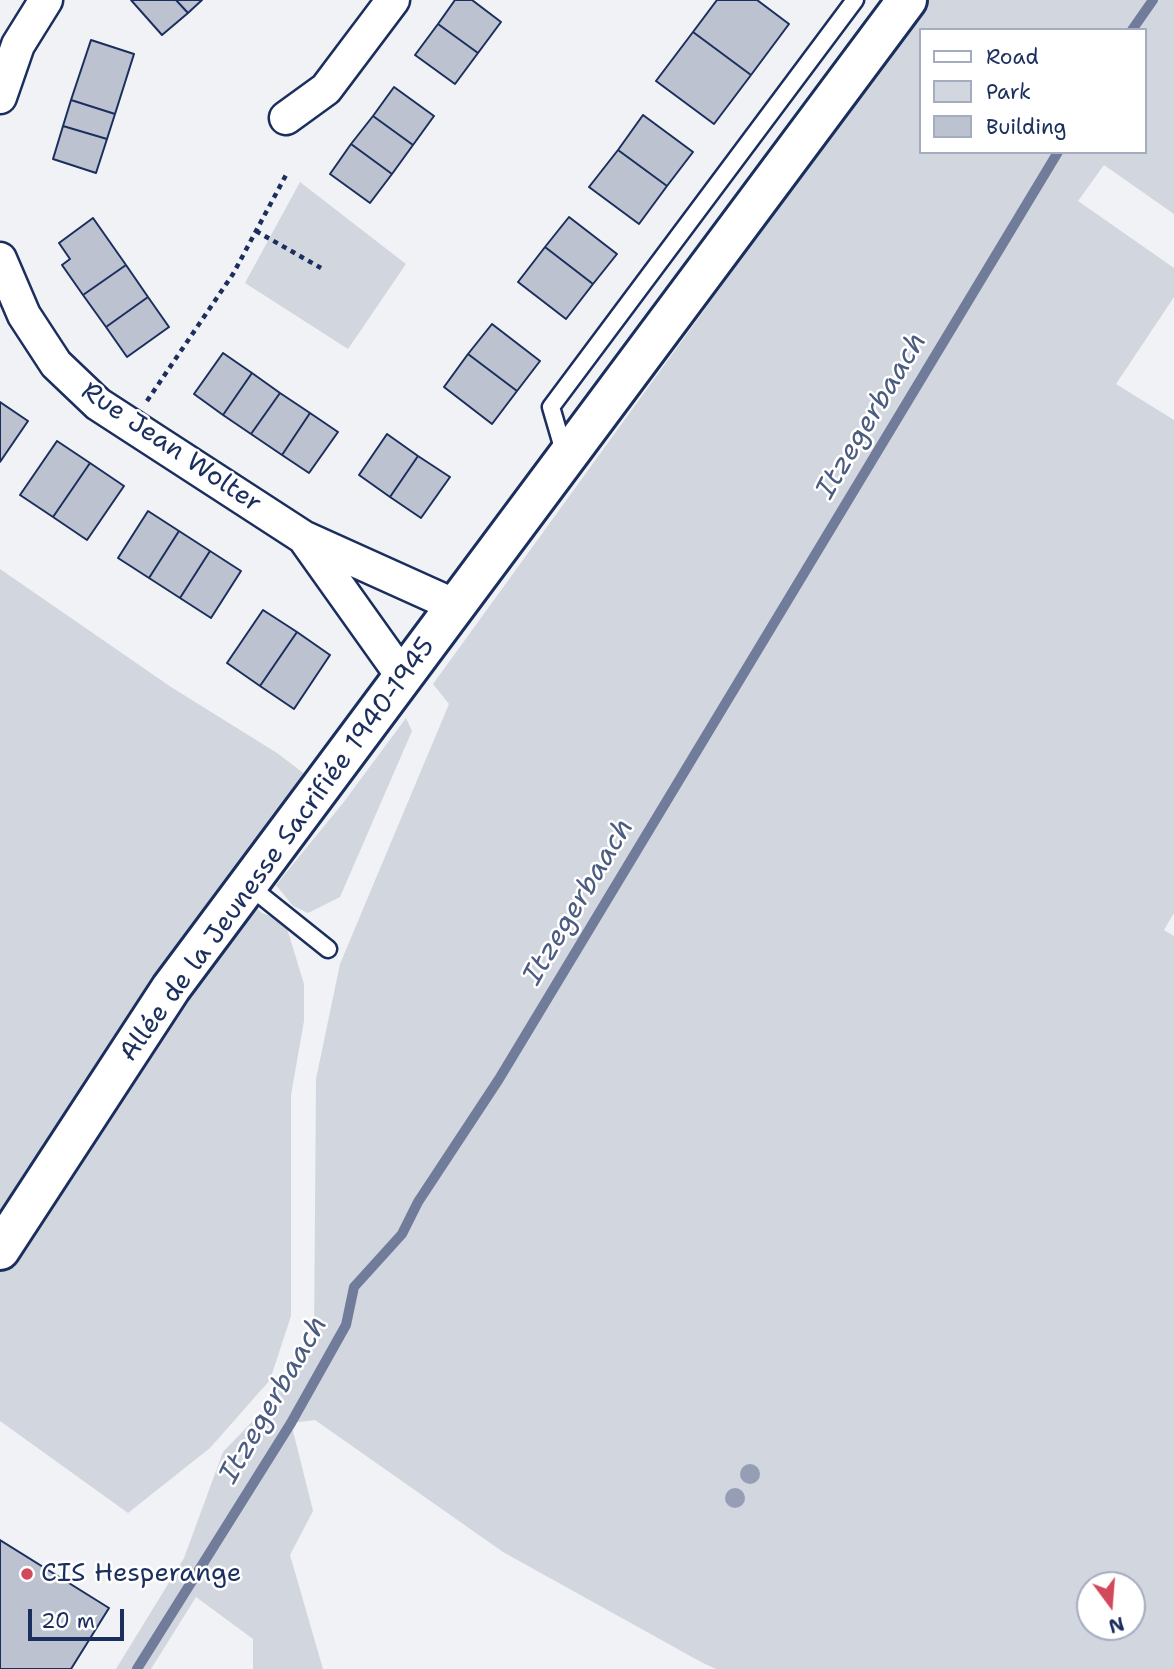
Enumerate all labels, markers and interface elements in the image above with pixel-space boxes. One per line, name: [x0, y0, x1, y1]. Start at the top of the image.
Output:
legend: [918, 28, 1146, 154]
text: Road: [986, 43, 1039, 71]
text: Park: [986, 78, 1031, 106]
text: Building: [986, 113, 1066, 141]
water label: Itzegerbaach: [809, 327, 935, 505]
street label: Rue Jean Wolter: [75, 376, 267, 520]
street label: Allée de la Jeunesse Sacrifiée 1940-1945: [114, 632, 442, 1068]
water label: Itzegerbaach: [516, 813, 642, 991]
water label: Itzegerbaach: [213, 1310, 335, 1490]
place label: CIS Hesperange: [41, 1558, 242, 1590]
marker: CIS Hesperange: [19, 1566, 35, 1582]
north arrow: [1076, 1571, 1146, 1641]
scale bar: [32, 1596, 128, 1640]
text: 20 m: [41, 1607, 95, 1635]
text: N: [1106, 1611, 1127, 1639]

